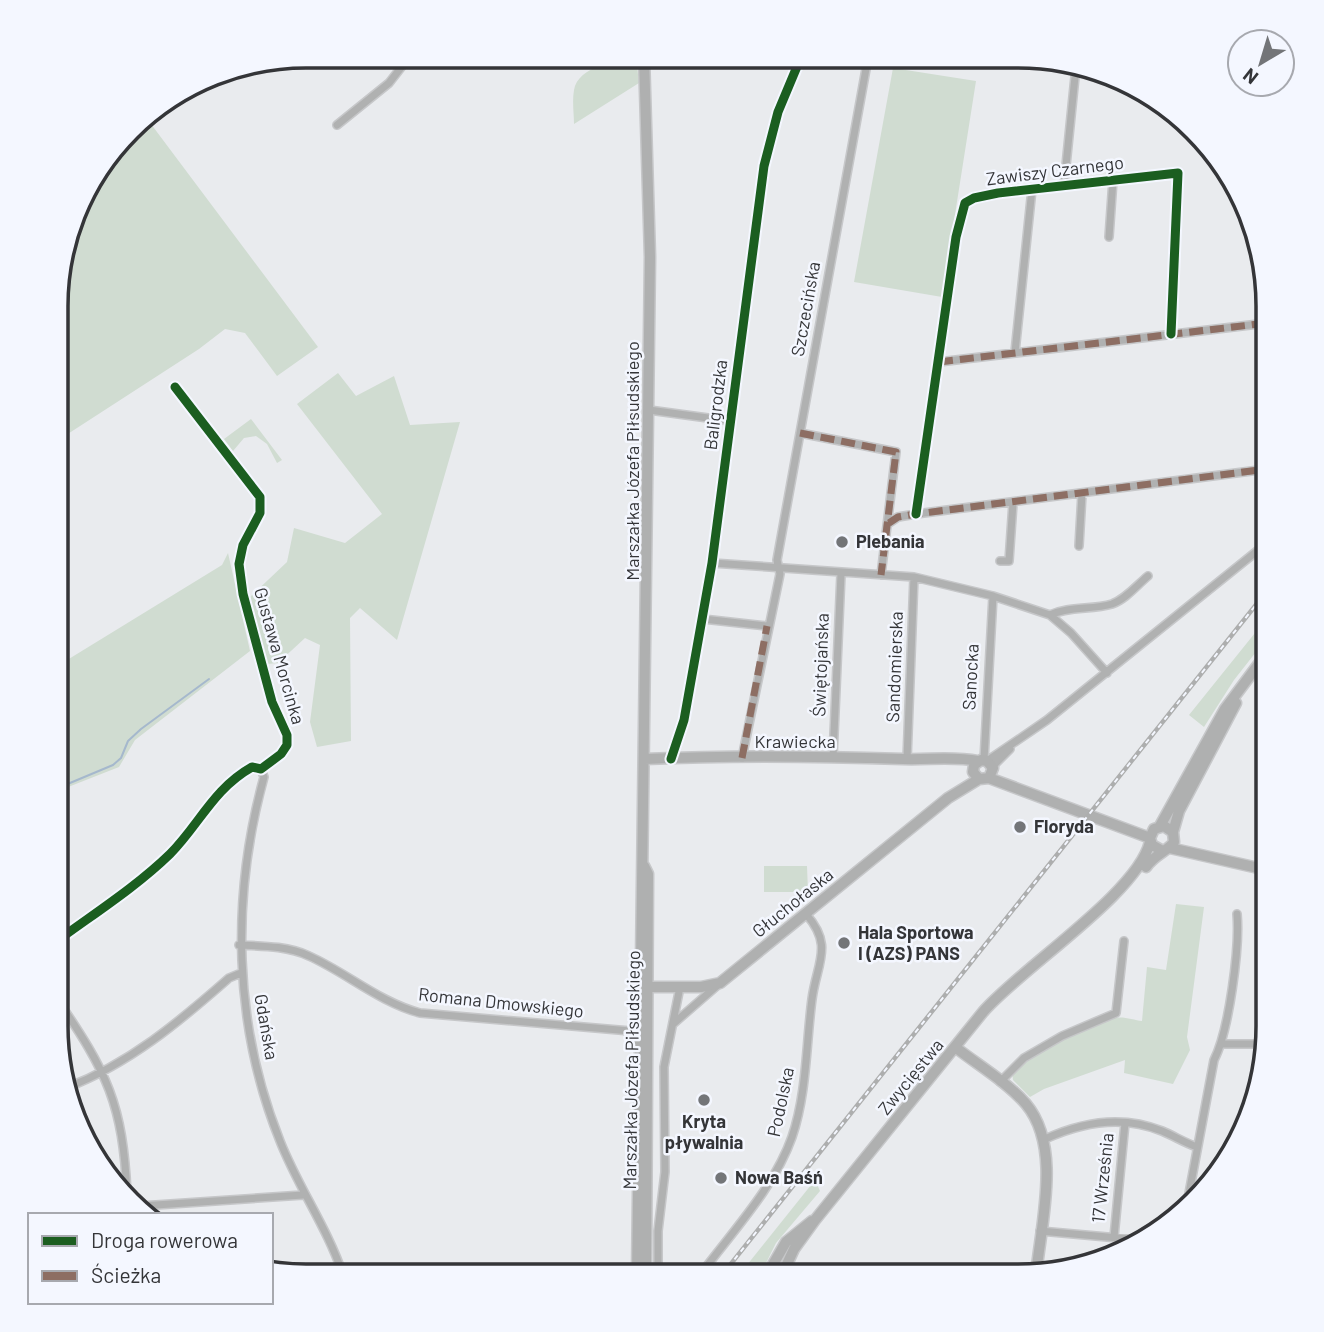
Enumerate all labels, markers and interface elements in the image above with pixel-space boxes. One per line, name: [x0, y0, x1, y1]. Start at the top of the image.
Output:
north arrow: [1226, 28, 1296, 98]
text: N: [1238, 64, 1262, 90]
street label: Zawiszy Czarnego: [985, 151, 1125, 189]
street label: Szczecińska: [786, 260, 824, 358]
street label: Marszałka Józefa Piłsudskiego: [621, 341, 643, 581]
street label: Baligrodzka: [699, 358, 731, 451]
place label: Plebania: [856, 530, 925, 552]
marker: Plebania: [834, 534, 850, 550]
street label: Gustawa Morcinka: [250, 585, 310, 727]
street label: Sandomierska: [881, 611, 907, 723]
street label: Świętojańska: [807, 613, 833, 717]
street label: Sanocka: [957, 643, 983, 711]
street label: Krawiecka: [754, 730, 836, 752]
place label: Floryda: [1034, 815, 1094, 837]
marker: Floryda: [1012, 819, 1028, 835]
street label: Głuchołaska: [748, 863, 837, 941]
place label: Hala Sportowa I (AZS) PANS: [858, 921, 974, 964]
marker: Hala Sportowa I (AZS) PANS: [836, 935, 852, 951]
street label: Marszałka Józefa Piłsudskiego: [618, 950, 644, 1190]
street label: Romana Dmowskiego: [417, 982, 585, 1022]
street label: Gdańska: [250, 992, 284, 1061]
street label: Zwycięstwa: [873, 1034, 948, 1119]
street label: Podolska: [762, 1065, 798, 1139]
marker: Kryta pływalnia: [696, 1092, 712, 1108]
place label: Kryta pływalnia: [665, 1110, 743, 1153]
street label: 17 Września: [1086, 1132, 1118, 1224]
place label: Nowa Baśń: [735, 1166, 823, 1188]
marker: Nowa Baśń: [713, 1170, 729, 1186]
legend: [28, 1213, 273, 1304]
text: Droga rowerowa: [91, 1227, 238, 1252]
text: Ścieżka: [91, 1262, 161, 1287]

